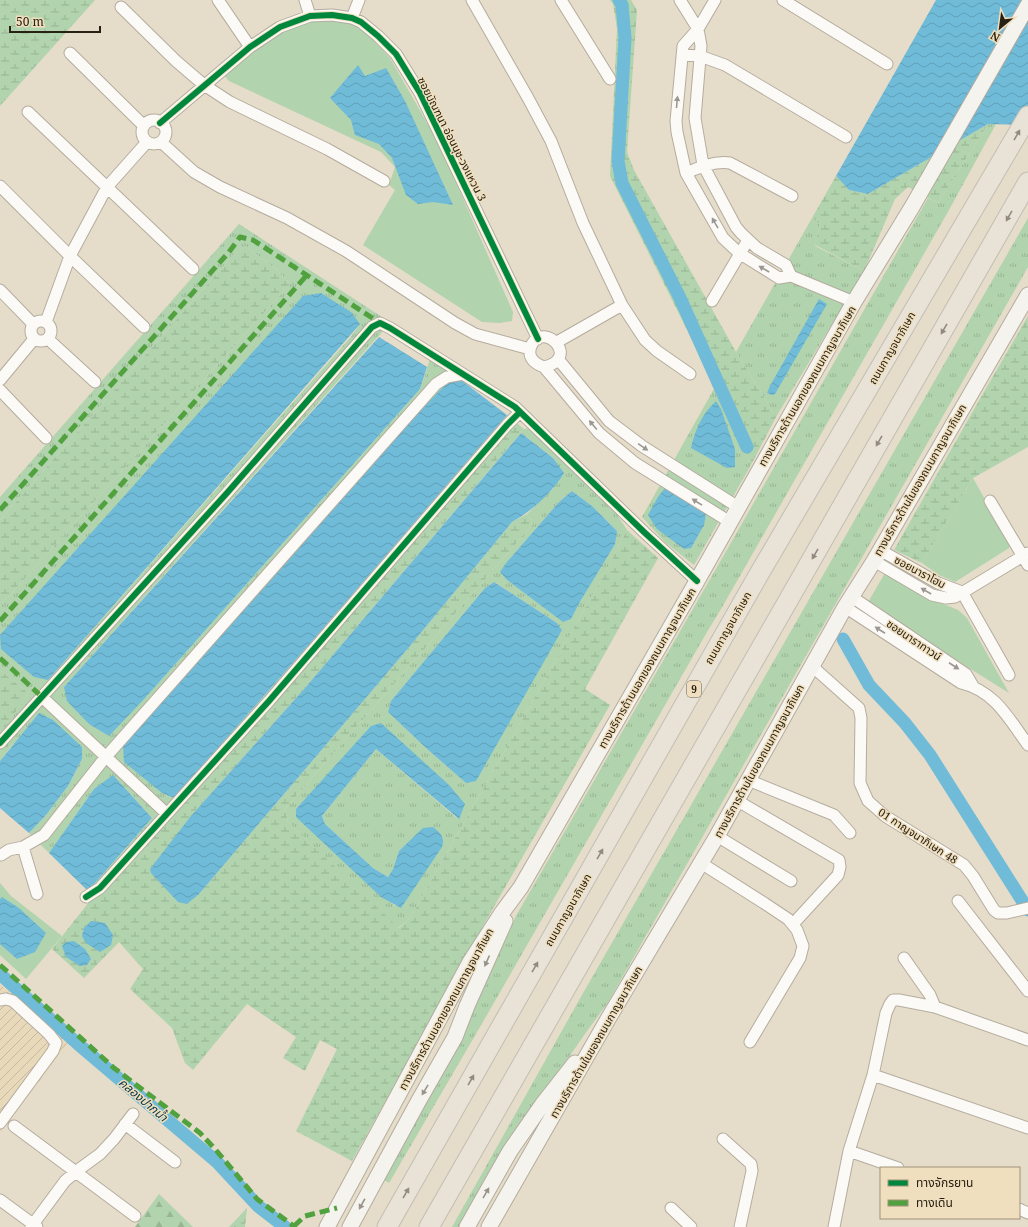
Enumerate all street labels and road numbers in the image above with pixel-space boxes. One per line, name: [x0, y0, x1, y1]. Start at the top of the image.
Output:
street label: ซอยมัณฑนา อ่อนนุช-วงแหวน 3: [415, 74, 490, 203]
street label: ทางบริการด้านนอกของถนนกาญจนาภิเษก: [754, 303, 859, 469]
street label: ถนนกาญจนาภิเษก: [865, 309, 918, 387]
street label: ทางบริการด้านในของถนนกาญจนาภิเษก: [870, 401, 969, 559]
street label: ซอยนาราโฮม: [892, 552, 949, 591]
street label: ทางบริการด้านนอกของถนนกาญจนาภิเษก: [594, 585, 699, 751]
street label: ถนนกาญจนาภิเษก: [701, 589, 754, 667]
street label: ซอยนาราทาวน์: [884, 616, 945, 664]
road number: 9: [687, 681, 701, 697]
street label: ทางบริการด้านในของถนนกาญจนาภิเษก: [710, 681, 807, 840]
street label: 01 กาญจนาภิเษก 48: [876, 804, 961, 867]
street label: ถนนกาญจนาภิเษก: [541, 871, 594, 949]
street label: ทางบริการด้านนอกของถนนกาญจนาภิเษก: [395, 925, 496, 1092]
street label: ทางบริการด้านในของถนนกาญจนาภิเษก: [546, 963, 645, 1121]

